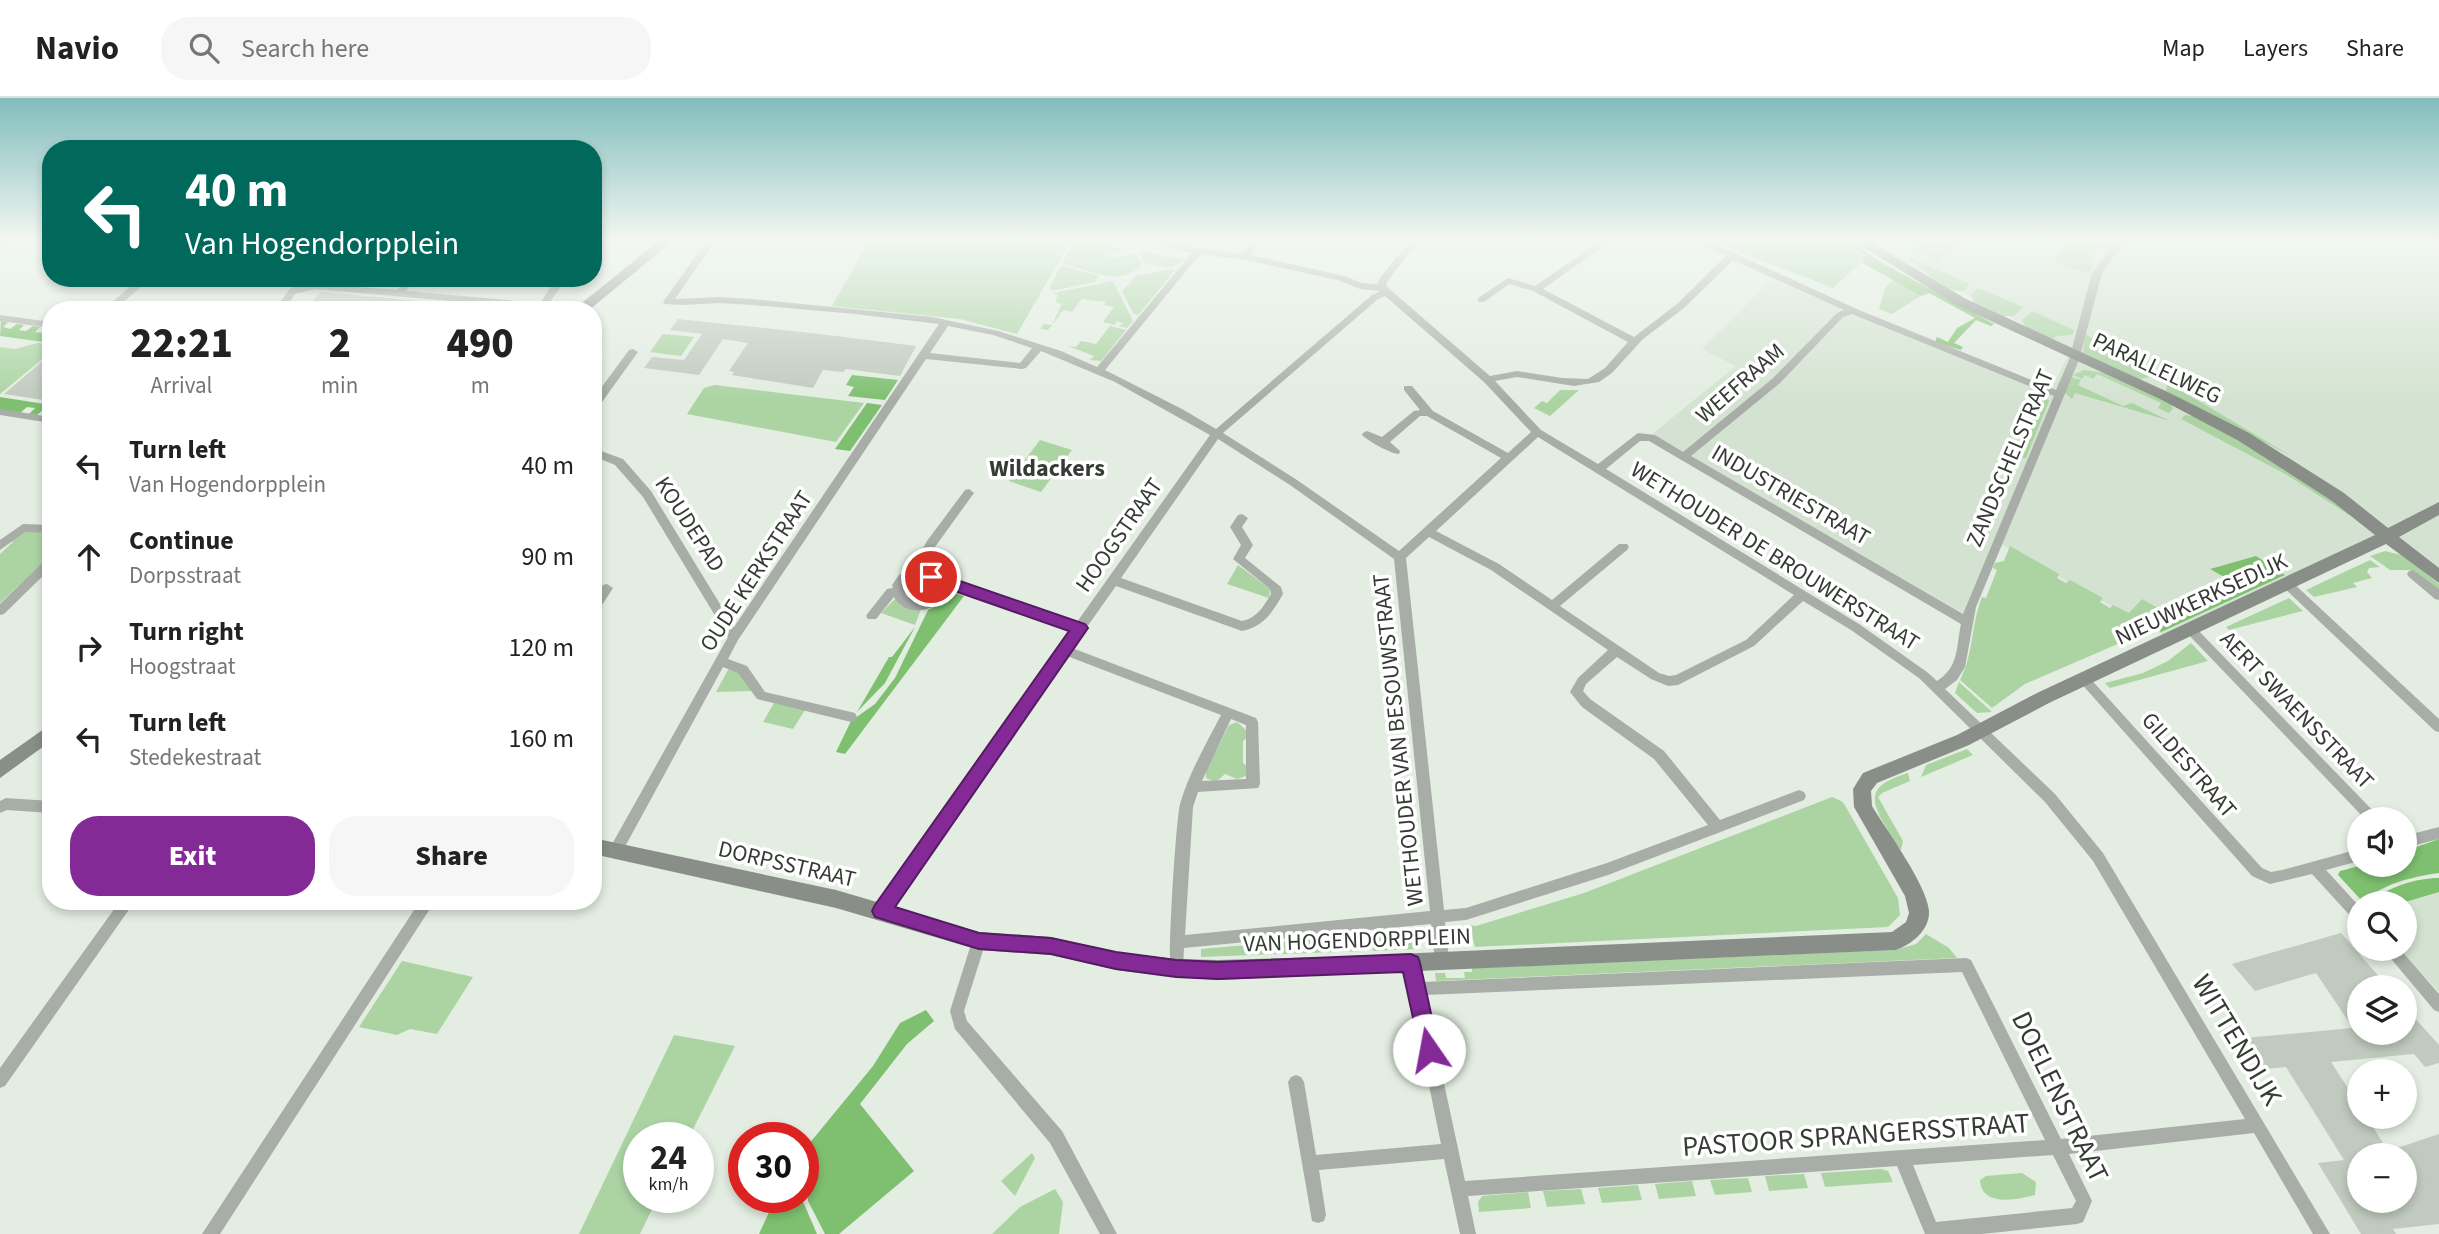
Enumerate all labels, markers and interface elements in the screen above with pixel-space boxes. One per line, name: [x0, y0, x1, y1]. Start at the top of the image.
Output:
search box: [161, 17, 651, 80]
text: Navio: [35, 25, 119, 72]
icon: search: [185, 29, 223, 67]
text: Search here: [241, 30, 369, 67]
text: Map: [2162, 31, 2205, 66]
text: Layers: [2243, 31, 2308, 66]
text: Share: [2346, 31, 2404, 66]
text: 40 m: [185, 156, 289, 226]
icon: left: [70, 168, 161, 259]
text: Van Hogendorpplein: [185, 221, 459, 267]
text: 22:21: [130, 314, 233, 374]
text: 2: [328, 314, 351, 374]
text: 490: [447, 314, 514, 374]
street label: PARALLELWEG: [2087, 324, 2227, 412]
street label: WEEFRAAM: [1688, 335, 1792, 431]
street label: ZANDSCHELSTRAAT: [1958, 364, 2062, 552]
text: Arrival: [151, 369, 212, 402]
text: min: [321, 369, 358, 402]
text: m: [471, 369, 490, 402]
text: Turn left: [129, 431, 226, 468]
street label: INDUSTRIESTRAAT: [1706, 436, 1876, 554]
icon: left: [70, 447, 108, 485]
text: 40 m: [521, 447, 574, 484]
district label: Wildackers: [989, 451, 1105, 486]
street label: WETHOUDER DE BROUWERSTRAAT: [1624, 453, 1926, 659]
text: Van Hogendorpplein: [129, 468, 326, 501]
street label: KOUDEPAD: [647, 470, 733, 578]
street label: HOOGSTRAAT: [1067, 471, 1171, 599]
street label: OUDE KERKSTRAAT: [692, 484, 820, 658]
text: Continue: [129, 522, 234, 559]
icon: ahead: [70, 538, 108, 576]
text: 90 m: [521, 538, 574, 575]
street label: NIEUWKERKSEDIJK: [2109, 544, 2293, 653]
pin: [901, 547, 961, 607]
icon: arrive: [912, 558, 950, 596]
text: Dorpsstraat: [129, 559, 241, 592]
street label: WETHOUDER VAN BESOUWSTRAAT: [1364, 572, 1432, 908]
text: Turn right: [129, 613, 244, 650]
street label: AERT SWAENSSTRAAT: [2212, 623, 2382, 797]
icon: right: [70, 629, 108, 667]
text: 120 m: [508, 629, 574, 666]
text: Hoogstraat: [129, 650, 236, 683]
text: Turn left: [129, 704, 226, 741]
street label: GILDESTRAAT: [2134, 705, 2244, 825]
icon: left: [70, 720, 108, 758]
text: 160 m: [508, 720, 574, 757]
text: Stedekestraat: [129, 741, 261, 774]
map controls: [2347, 807, 2417, 1213]
button: sound: [2347, 807, 2417, 877]
button: Exit: [70, 816, 315, 896]
button: Share: [329, 816, 574, 896]
street label: DORPSSTRAAT: [715, 832, 859, 896]
button: search: [2347, 891, 2417, 961]
street label: VAN HOGENDORPPLEIN: [1243, 920, 1471, 960]
street label: WITTENDIJK: [2182, 967, 2292, 1114]
button: layers: [2347, 975, 2417, 1045]
street label: DOELENSTRAAT: [2001, 1005, 2119, 1189]
position arrow: [1392, 1013, 1466, 1087]
button: +: [2347, 1059, 2417, 1129]
street label: PASTOOR SPRANGERSSTRAAT: [1681, 1103, 2031, 1167]
speed limit sign: 30: [728, 1122, 819, 1213]
text: 24: [650, 1133, 687, 1183]
button: −: [2347, 1143, 2417, 1213]
text: km/h: [649, 1172, 688, 1197]

